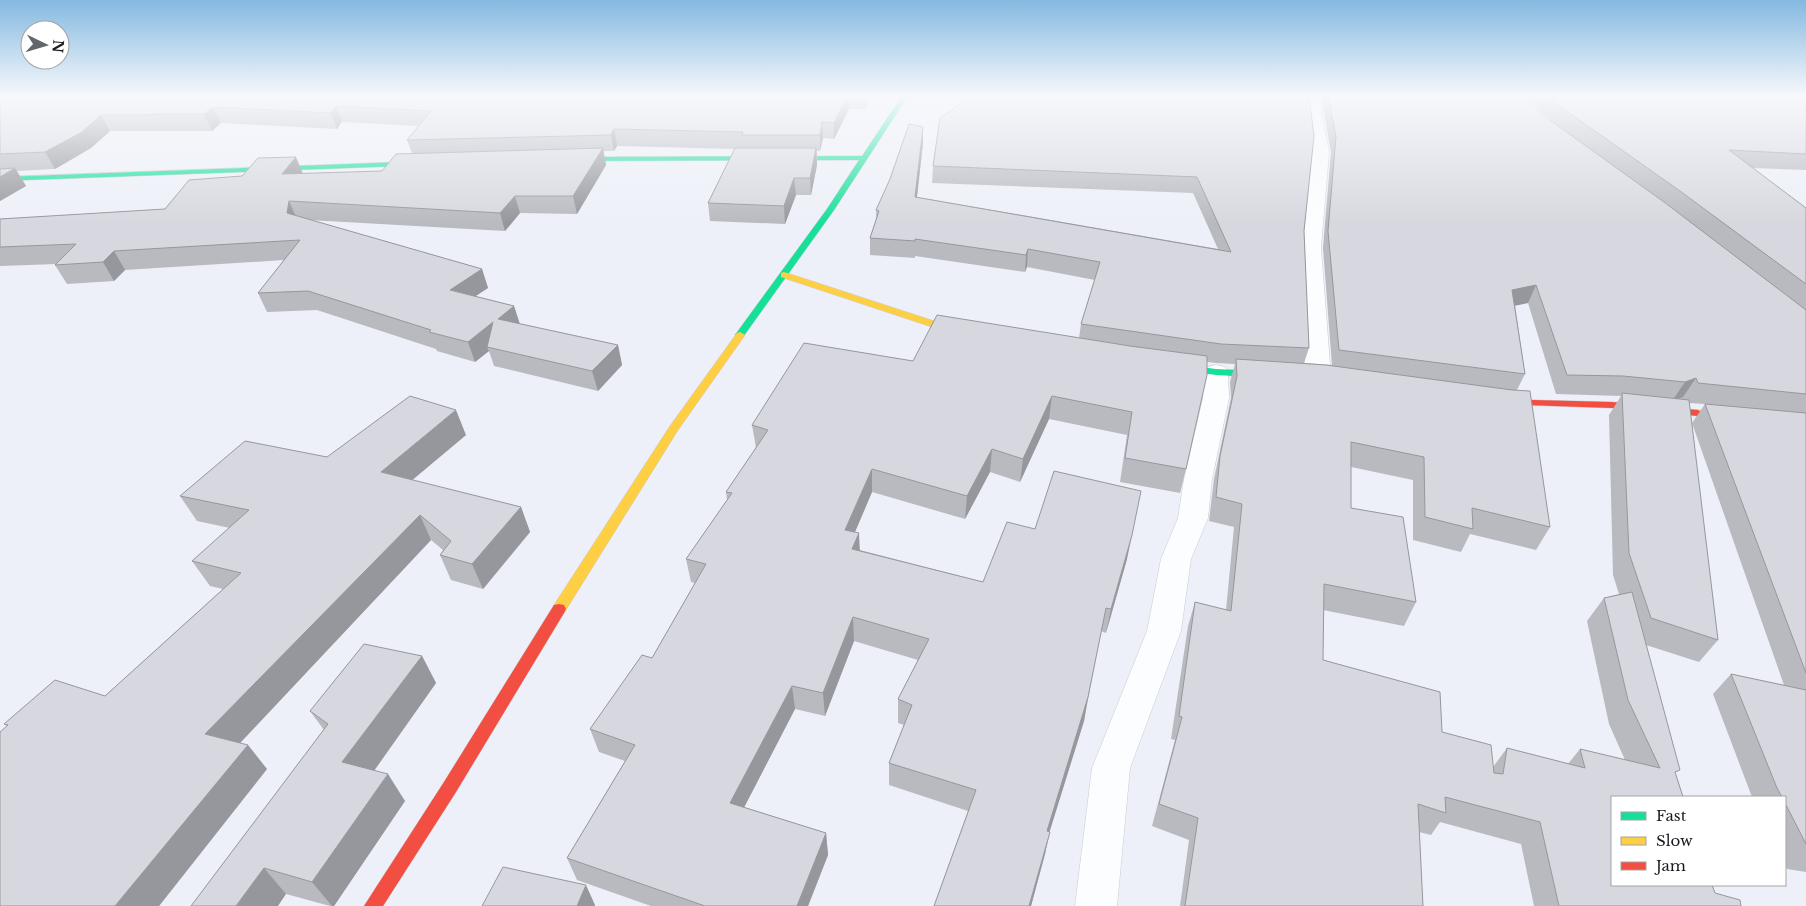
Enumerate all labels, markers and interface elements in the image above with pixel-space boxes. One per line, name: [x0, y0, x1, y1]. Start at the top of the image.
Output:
north arrow: [20, 20, 70, 70]
text: N: [48, 39, 67, 53]
legend: [1611, 796, 1786, 886]
text: Fast: [1656, 806, 1687, 825]
text: Slow: [1656, 831, 1693, 850]
text: Jam: [1654, 856, 1686, 875]

